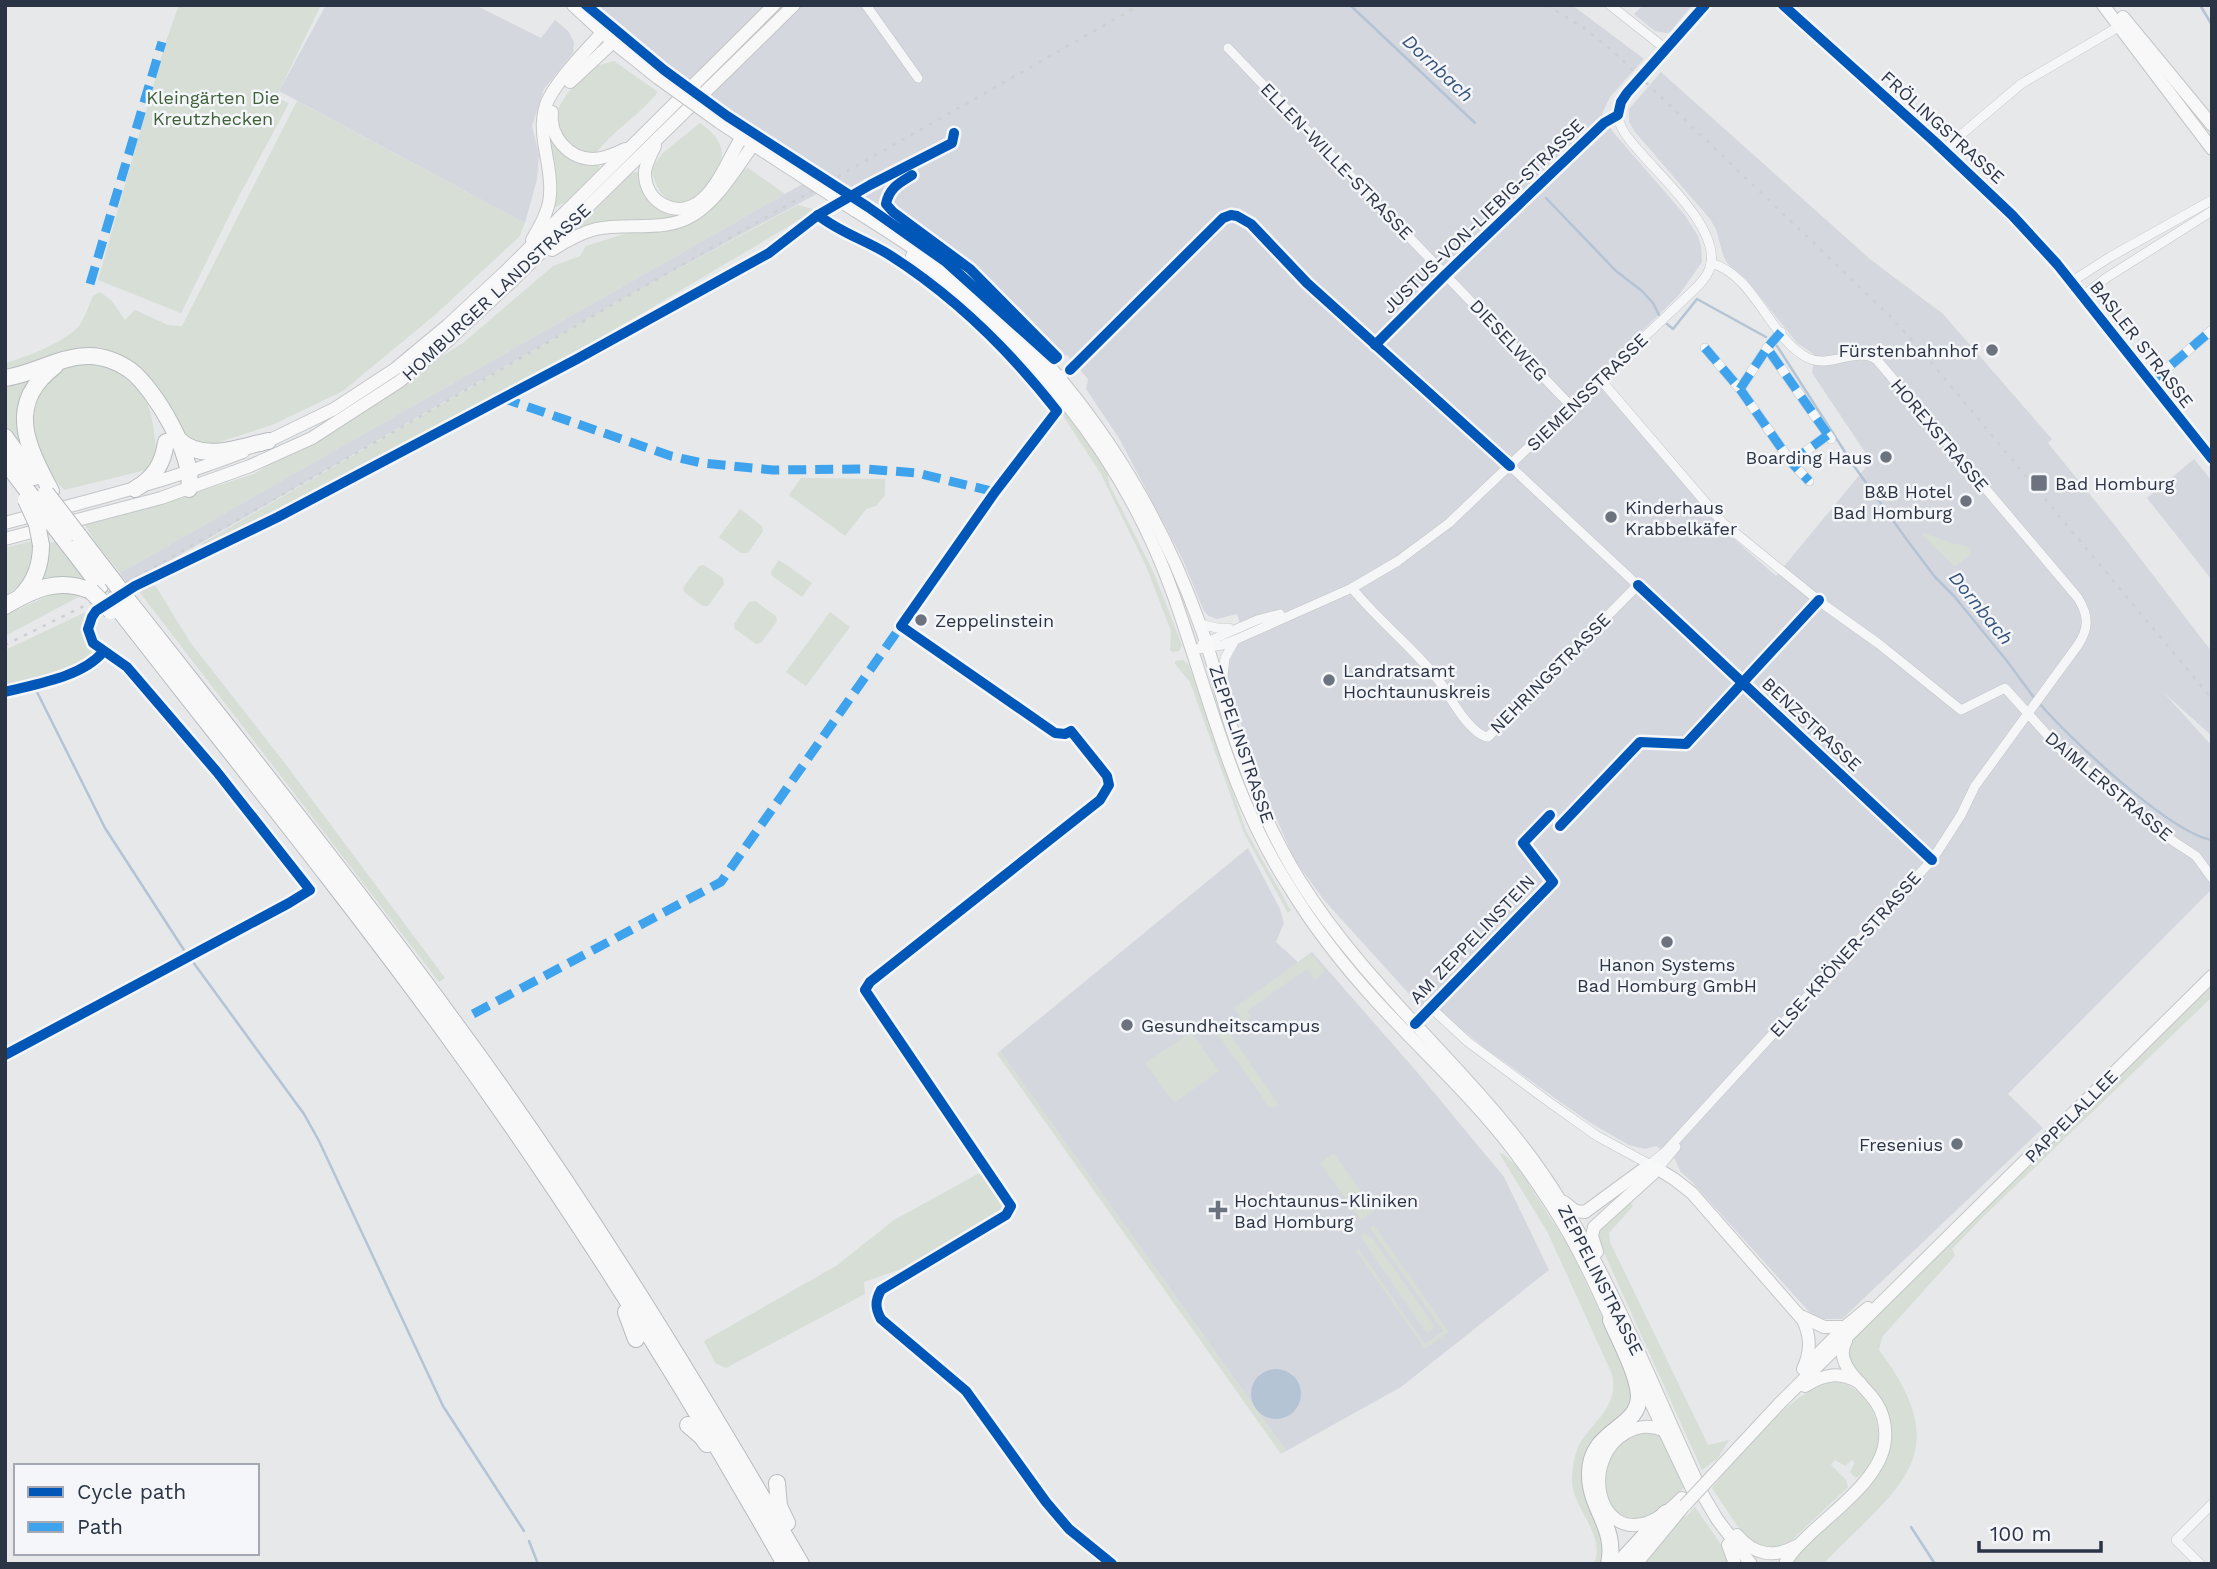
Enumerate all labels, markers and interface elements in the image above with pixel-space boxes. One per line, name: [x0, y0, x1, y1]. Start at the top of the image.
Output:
water label: Dornbach: [1398, 29, 1478, 107]
street label: FRÖLINGSTRASSE: [1877, 66, 2009, 188]
street label: ELLEN-WILLE-STRASSE: [1257, 78, 1417, 244]
park label: Kleingärten Die Kreutzhecken: [146, 87, 280, 129]
street label: JUSTUS-VON-LIEBIG-STRASSE: [1378, 114, 1588, 318]
street label: HOMBURGER LANDSTRASSE: [397, 199, 595, 385]
street label: BASLER STRASSE: [2086, 276, 2198, 412]
street label: DIESELWEG: [1466, 295, 1552, 385]
street label: SIEMENSSTRASSE: [1522, 329, 1652, 455]
place label: Fürstenbahnhof: [1839, 340, 1978, 361]
marker: Fürstenbahnhof: [1984, 342, 2000, 358]
street label: HOREXSTRASSE: [1887, 374, 1993, 496]
place label: Boarding Haus: [1745, 447, 1872, 468]
marker: Boarding Haus: [1878, 449, 1894, 465]
marker: Bad Homburg: [2029, 473, 2049, 493]
place label: Bad Homburg: [2055, 473, 2175, 494]
place label: B&B Hotel Bad Homburg: [1833, 481, 1952, 523]
marker: B&B Hotel Bad Homburg: [1958, 493, 1974, 509]
place label: Kinderhaus Krabbelkäfer: [1625, 497, 1737, 539]
marker: Kinderhaus Krabbelkäfer: [1603, 509, 1619, 525]
water label: Dornbach: [1944, 566, 2018, 650]
street label: NEHRINGSTRASSE: [1485, 608, 1615, 738]
place label: Zeppelinstein: [935, 610, 1054, 631]
marker: Zeppelinstein: [913, 612, 929, 628]
place label: Landratsamt Hochtaunuskreis: [1343, 660, 1490, 702]
street label: ZEPPELINSTRASSE: [1205, 662, 1279, 826]
marker: Landratsamt Hochtaunuskreis: [1321, 672, 1337, 688]
street label: BENZSTRASSE: [1758, 673, 1866, 775]
street label: DAIMLERSTRASSE: [2041, 727, 2177, 845]
street label: ELSE-KRÖNER-STRASSE: [1765, 867, 1925, 1041]
street label: AM ZEPPELINSTEIN: [1405, 870, 1539, 1008]
marker: Hanon Systems Bad Homburg GmbH: [1659, 934, 1675, 950]
place label: Hanon Systems Bad Homburg GmbH: [1577, 954, 1757, 996]
place label: Gesundheitscampus: [1141, 1015, 1320, 1036]
marker: Gesundheitscampus: [1119, 1017, 1135, 1033]
street label: PAPPELALLEE: [2020, 1065, 2122, 1167]
place label: Fresenius: [1859, 1134, 1943, 1155]
marker: Fresenius: [1949, 1136, 1965, 1152]
place label: Hochtaunus-Kliniken Bad Homburg: [1234, 1190, 1418, 1232]
marker: Hochtaunus-Kliniken Bad Homburg: [1208, 1200, 1228, 1220]
street label: ZEPPELINSTRASSE: [1554, 1201, 1648, 1359]
legend: [14, 1464, 259, 1555]
text: Cycle path: [77, 1479, 186, 1504]
scale bar: [1979, 1510, 2102, 1554]
text: Path: [77, 1514, 123, 1539]
text: 100 m: [1990, 1521, 2052, 1546]

